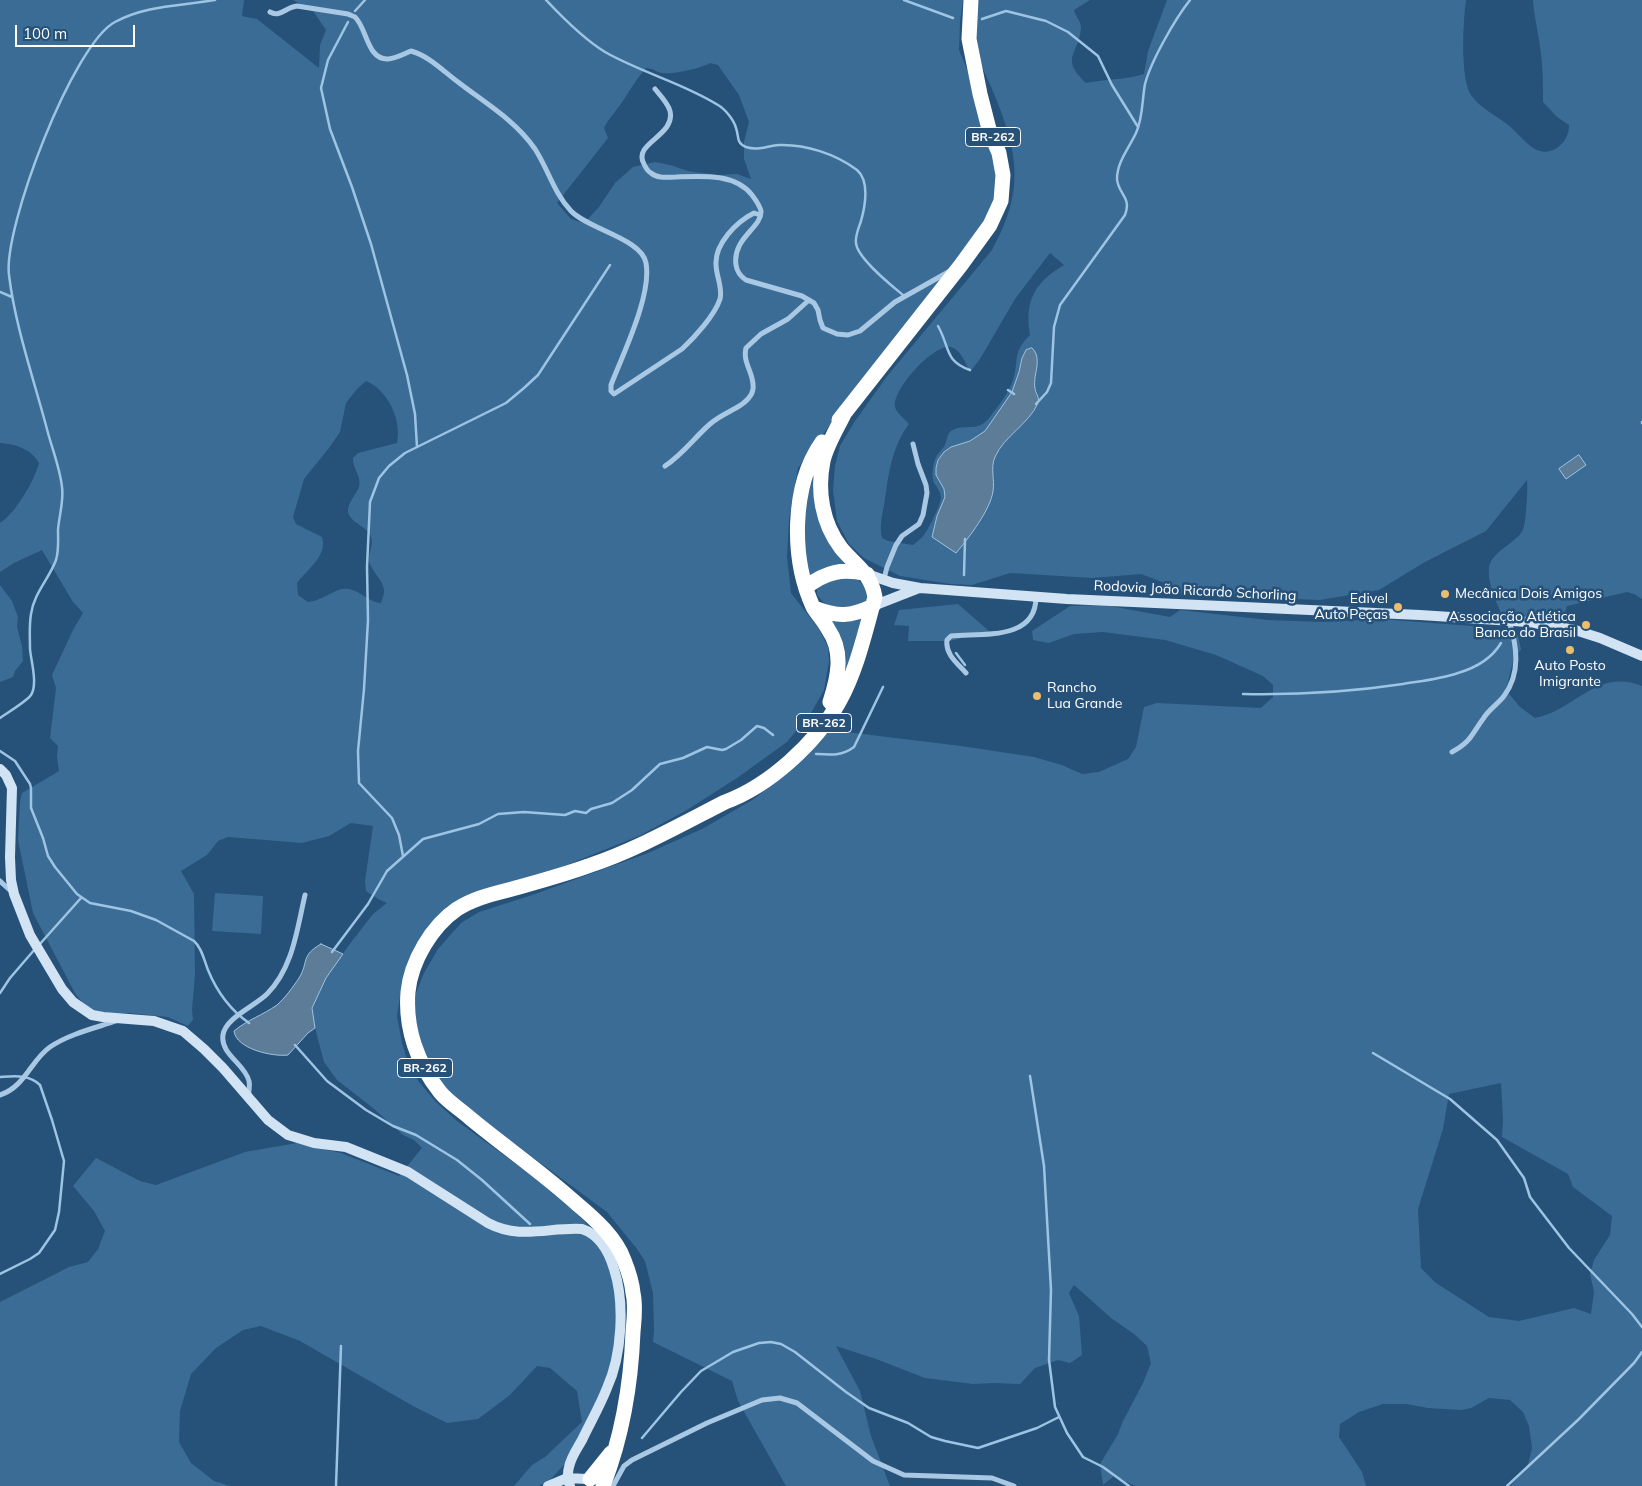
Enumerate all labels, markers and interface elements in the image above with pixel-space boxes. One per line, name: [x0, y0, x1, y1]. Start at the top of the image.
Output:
scale bar: [18, 15, 138, 47]
text: 100 m: [23, 24, 67, 43]
road number: BR-262: [966, 128, 1020, 146]
street label: Rodovia João Ricardo Schorling: [1093, 577, 1297, 605]
place label: Mecânica Dois Amigos: [1455, 586, 1602, 602]
marker: Mecânica Dois Amigos: [1439, 588, 1451, 600]
place label: Edivel Auto Peças: [1315, 591, 1388, 624]
marker: Edivel Auto Peças: [1392, 601, 1404, 613]
place label: Associação Atlética Banco do Brasil: [1449, 609, 1576, 642]
marker: Associação Atlética Banco do Brasil: [1580, 619, 1592, 631]
marker: Auto Posto Imigrante: [1564, 644, 1576, 656]
place label: Auto Posto Imigrante: [1534, 658, 1606, 690]
place label: Rancho Lua Grande: [1047, 680, 1122, 712]
marker: Rancho Lua Grande: [1031, 690, 1043, 702]
road number: BR-262: [796, 714, 852, 732]
road number: BR-262: [398, 1058, 452, 1078]

